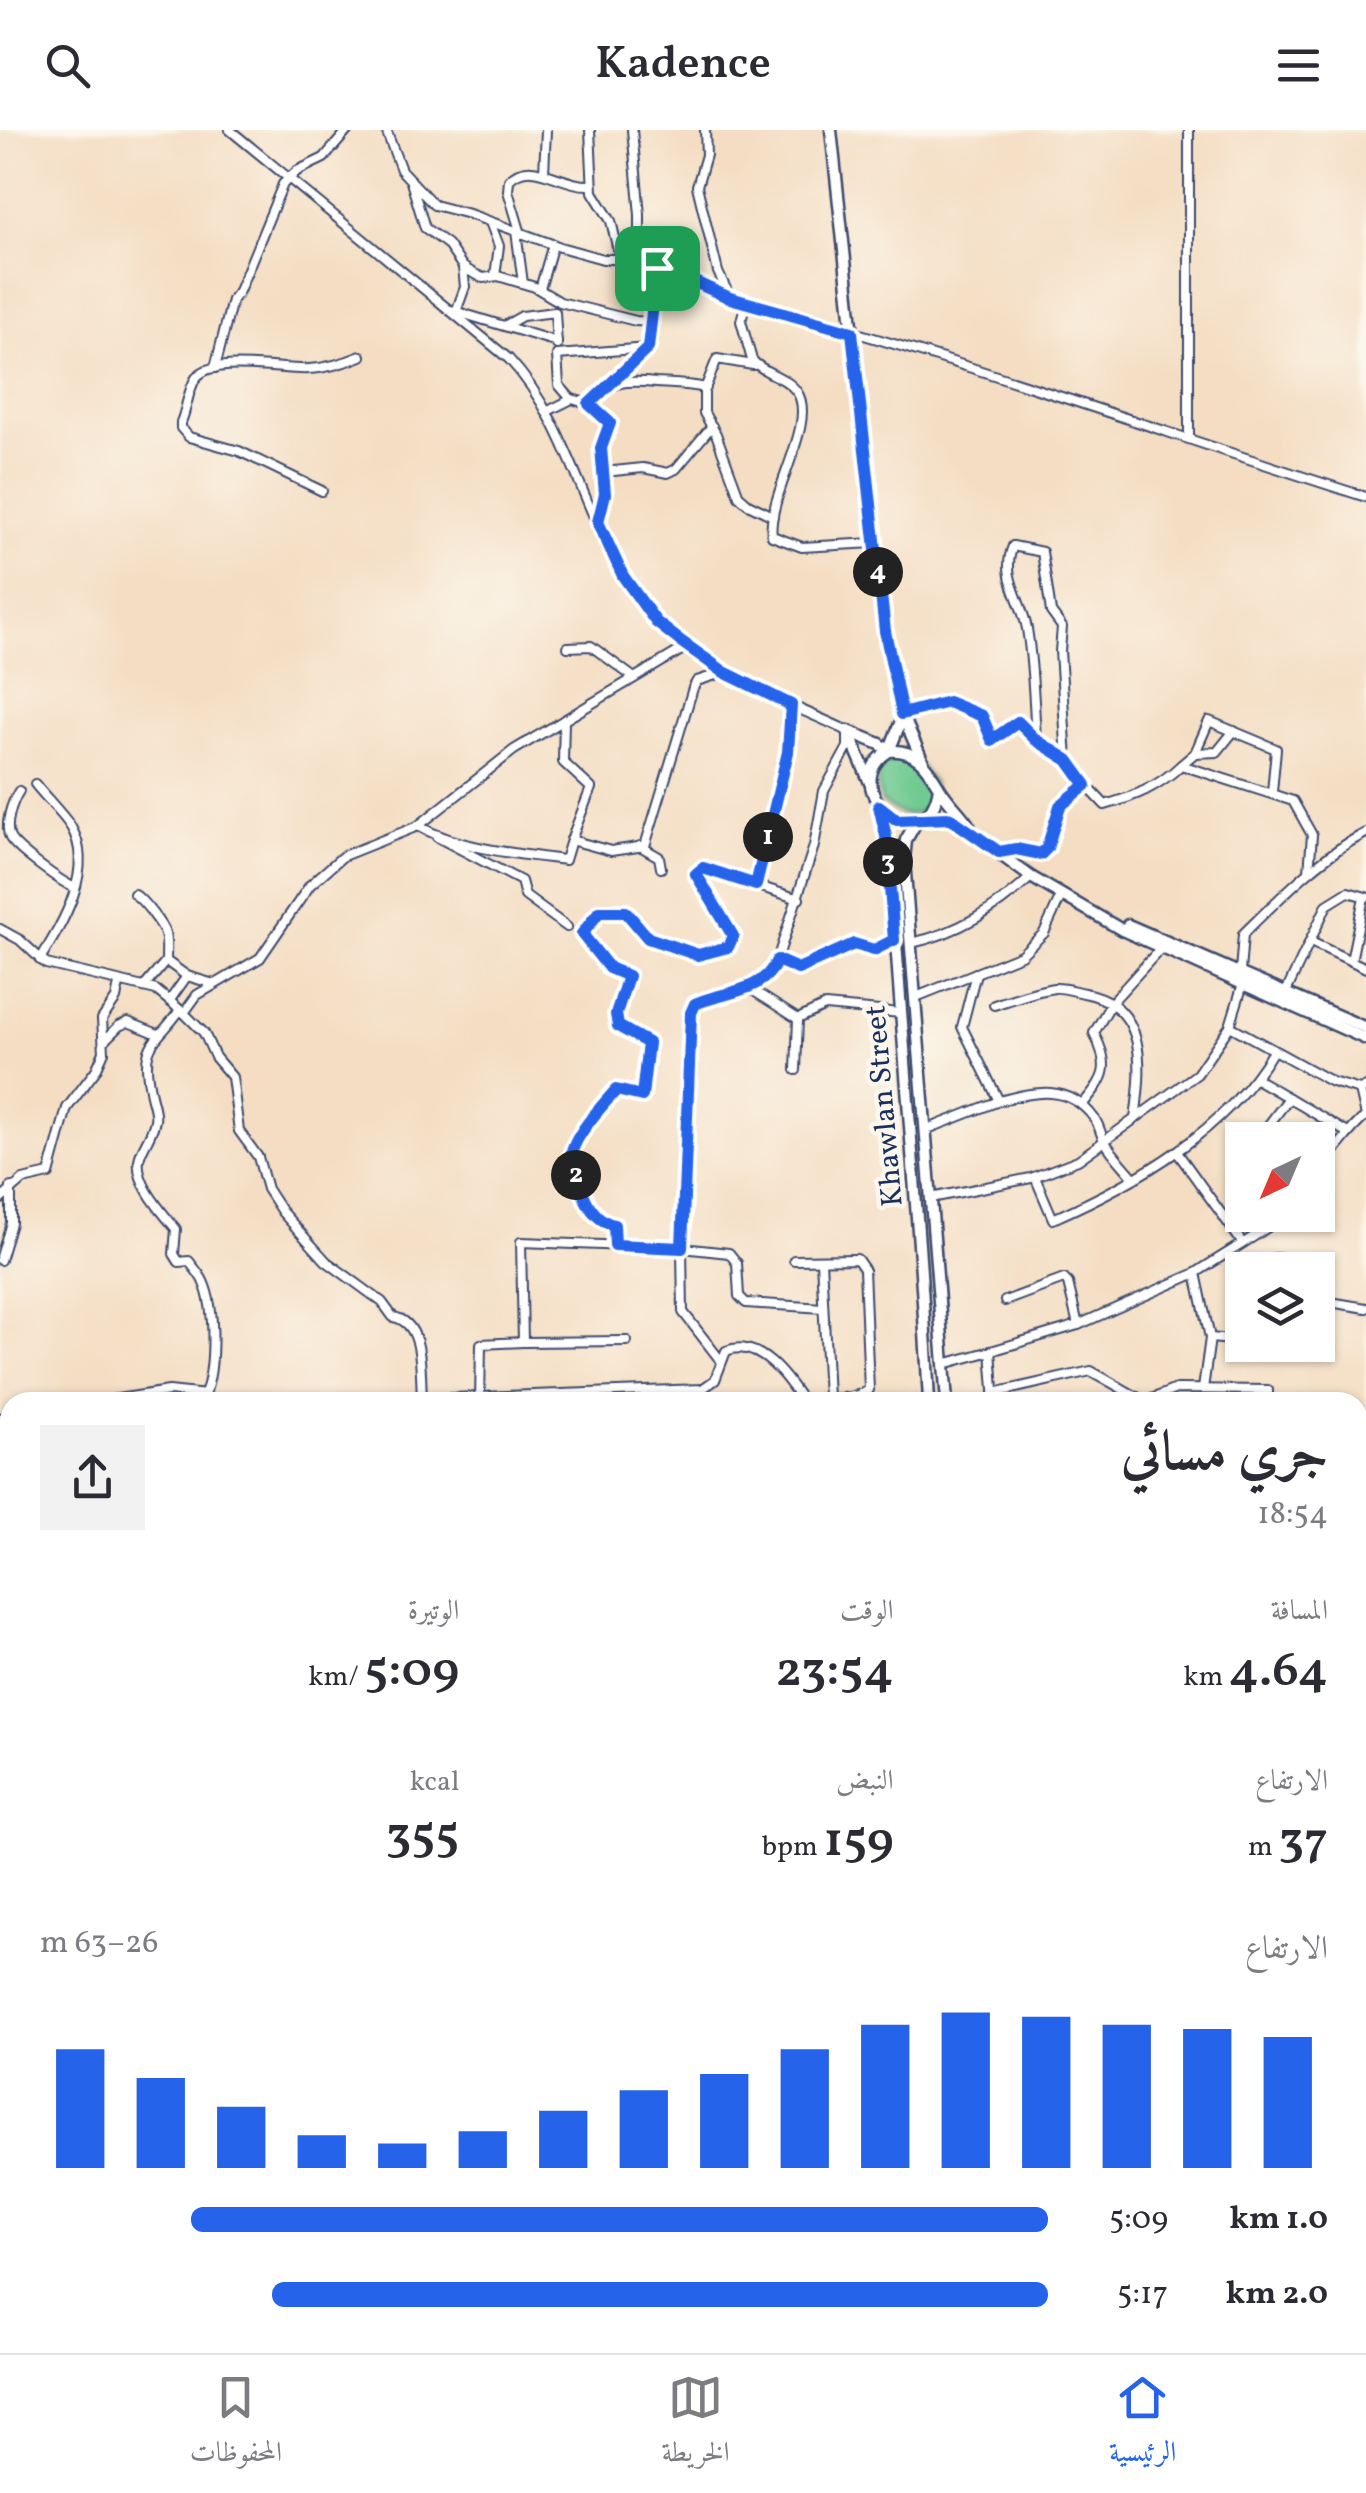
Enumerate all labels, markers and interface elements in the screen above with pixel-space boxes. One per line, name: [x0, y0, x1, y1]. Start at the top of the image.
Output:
text: Kadence: [595, 34, 771, 97]
icon: search: [40, 38, 95, 93]
icon: menu: [1271, 38, 1326, 93]
pin: [615, 226, 700, 311]
icon: arrive: [630, 241, 685, 296]
pin: 4: [853, 547, 903, 597]
text: 4: [870, 552, 886, 591]
pin: 1: [743, 812, 793, 862]
text: 1: [762, 817, 774, 856]
pin: 3: [863, 837, 913, 887]
text: 3: [881, 842, 895, 881]
street label: Khawlan Street: [855, 1003, 915, 1208]
north arrow: [1225, 1122, 1335, 1232]
map controls: [1225, 1122, 1335, 1362]
pin: 2: [551, 1150, 601, 1200]
text: 2: [569, 1155, 583, 1194]
button: layers: [1225, 1252, 1335, 1362]
text: جري مسائي: [1121, 1417, 1328, 1493]
button: share: [40, 1425, 145, 1530]
text: 18:54: [1257, 1493, 1328, 1537]
text: الوتيرة: [408, 1592, 459, 1631]
text: الوقت: [840, 1592, 894, 1631]
text: المسافة: [1271, 1592, 1328, 1631]
text: 5:09: [364, 1637, 459, 1707]
text: 23:54: [775, 1637, 894, 1707]
text: 4.64: [1229, 1637, 1328, 1707]
text: /km: [308, 1658, 364, 1697]
text: km: [1183, 1658, 1229, 1697]
text: النبض: [836, 1762, 894, 1801]
text: الارتفاع: [1255, 1762, 1328, 1801]
text: kcal: [410, 1763, 459, 1802]
text: 355: [386, 1802, 459, 1872]
text: 159: [823, 1807, 894, 1877]
text: 37: [1278, 1807, 1328, 1877]
text: bpm: [762, 1828, 823, 1867]
text: m: [1248, 1828, 1278, 1867]
text: 26–63 m: [40, 1922, 158, 1966]
text: الارتفاع: [1245, 1928, 1328, 1972]
text: 5:09: [1109, 2198, 1168, 2242]
text: 1.0 km: [1230, 2198, 1328, 2242]
text: 5:17: [1117, 2273, 1168, 2317]
text: 2.0 km: [1226, 2273, 1328, 2317]
tab: المحفوظات: [190, 2370, 282, 2479]
tab: الخريطة: [661, 2370, 730, 2479]
tab: الرئيسية: [1109, 2370, 1176, 2479]

